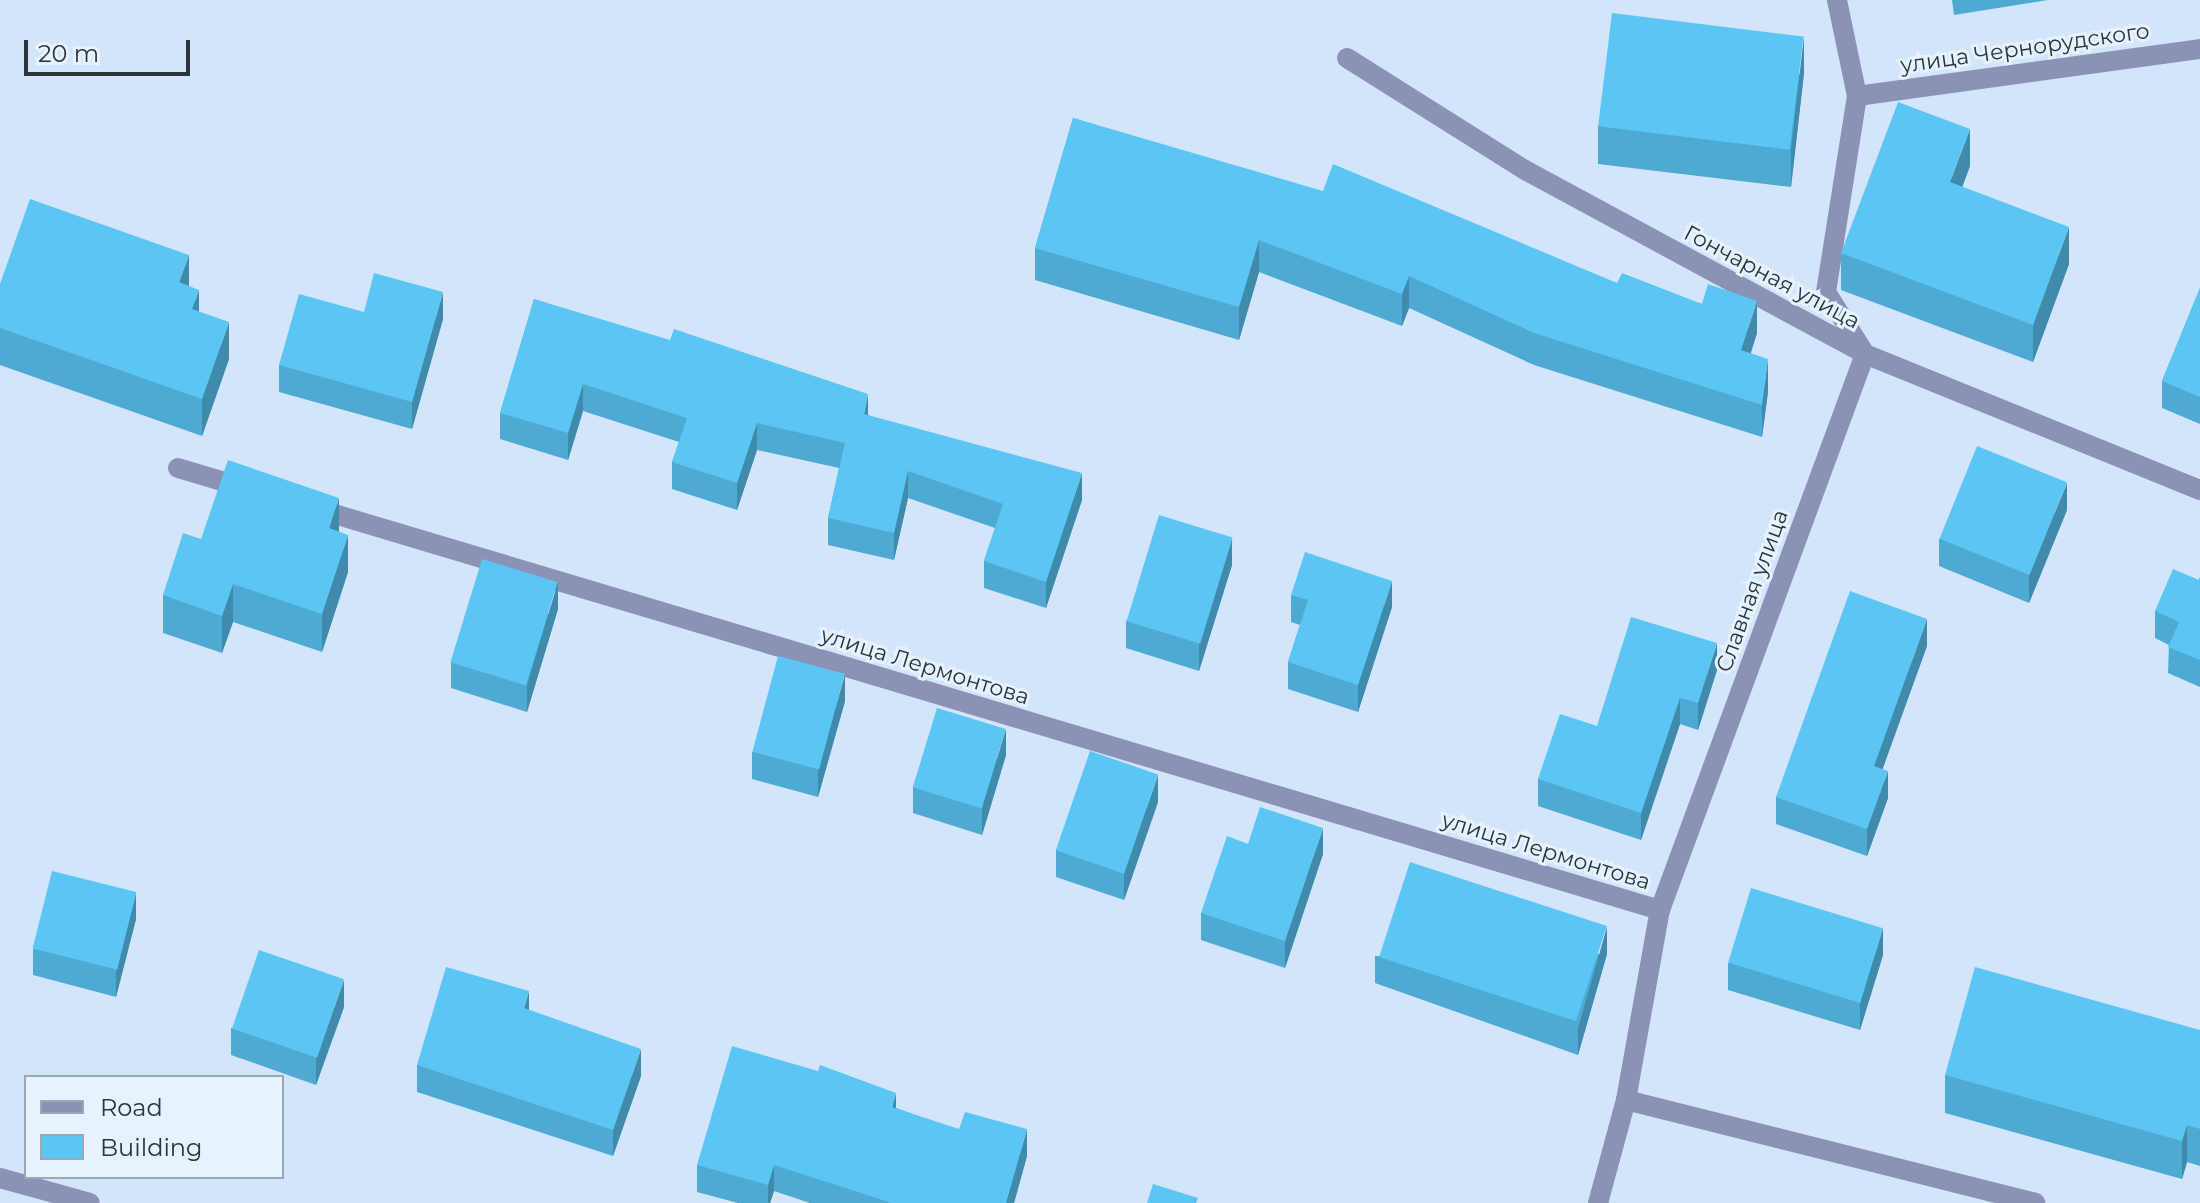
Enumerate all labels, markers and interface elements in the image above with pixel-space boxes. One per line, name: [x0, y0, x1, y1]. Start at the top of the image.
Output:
street label: улица Чернорудского: [1899, 17, 2151, 79]
scale bar: [28, 24, 194, 74]
text: 20 m: [38, 39, 99, 68]
street label: Гончарная улица: [1680, 219, 1864, 335]
street label: Славная улица: [1710, 506, 1794, 676]
street label: улица Лермонтова: [818, 622, 1032, 710]
street label: улица Лермонтова: [1439, 807, 1653, 895]
legend: [24, 1075, 284, 1179]
text: Road: [100, 1093, 163, 1122]
text: Building: [100, 1133, 203, 1162]

